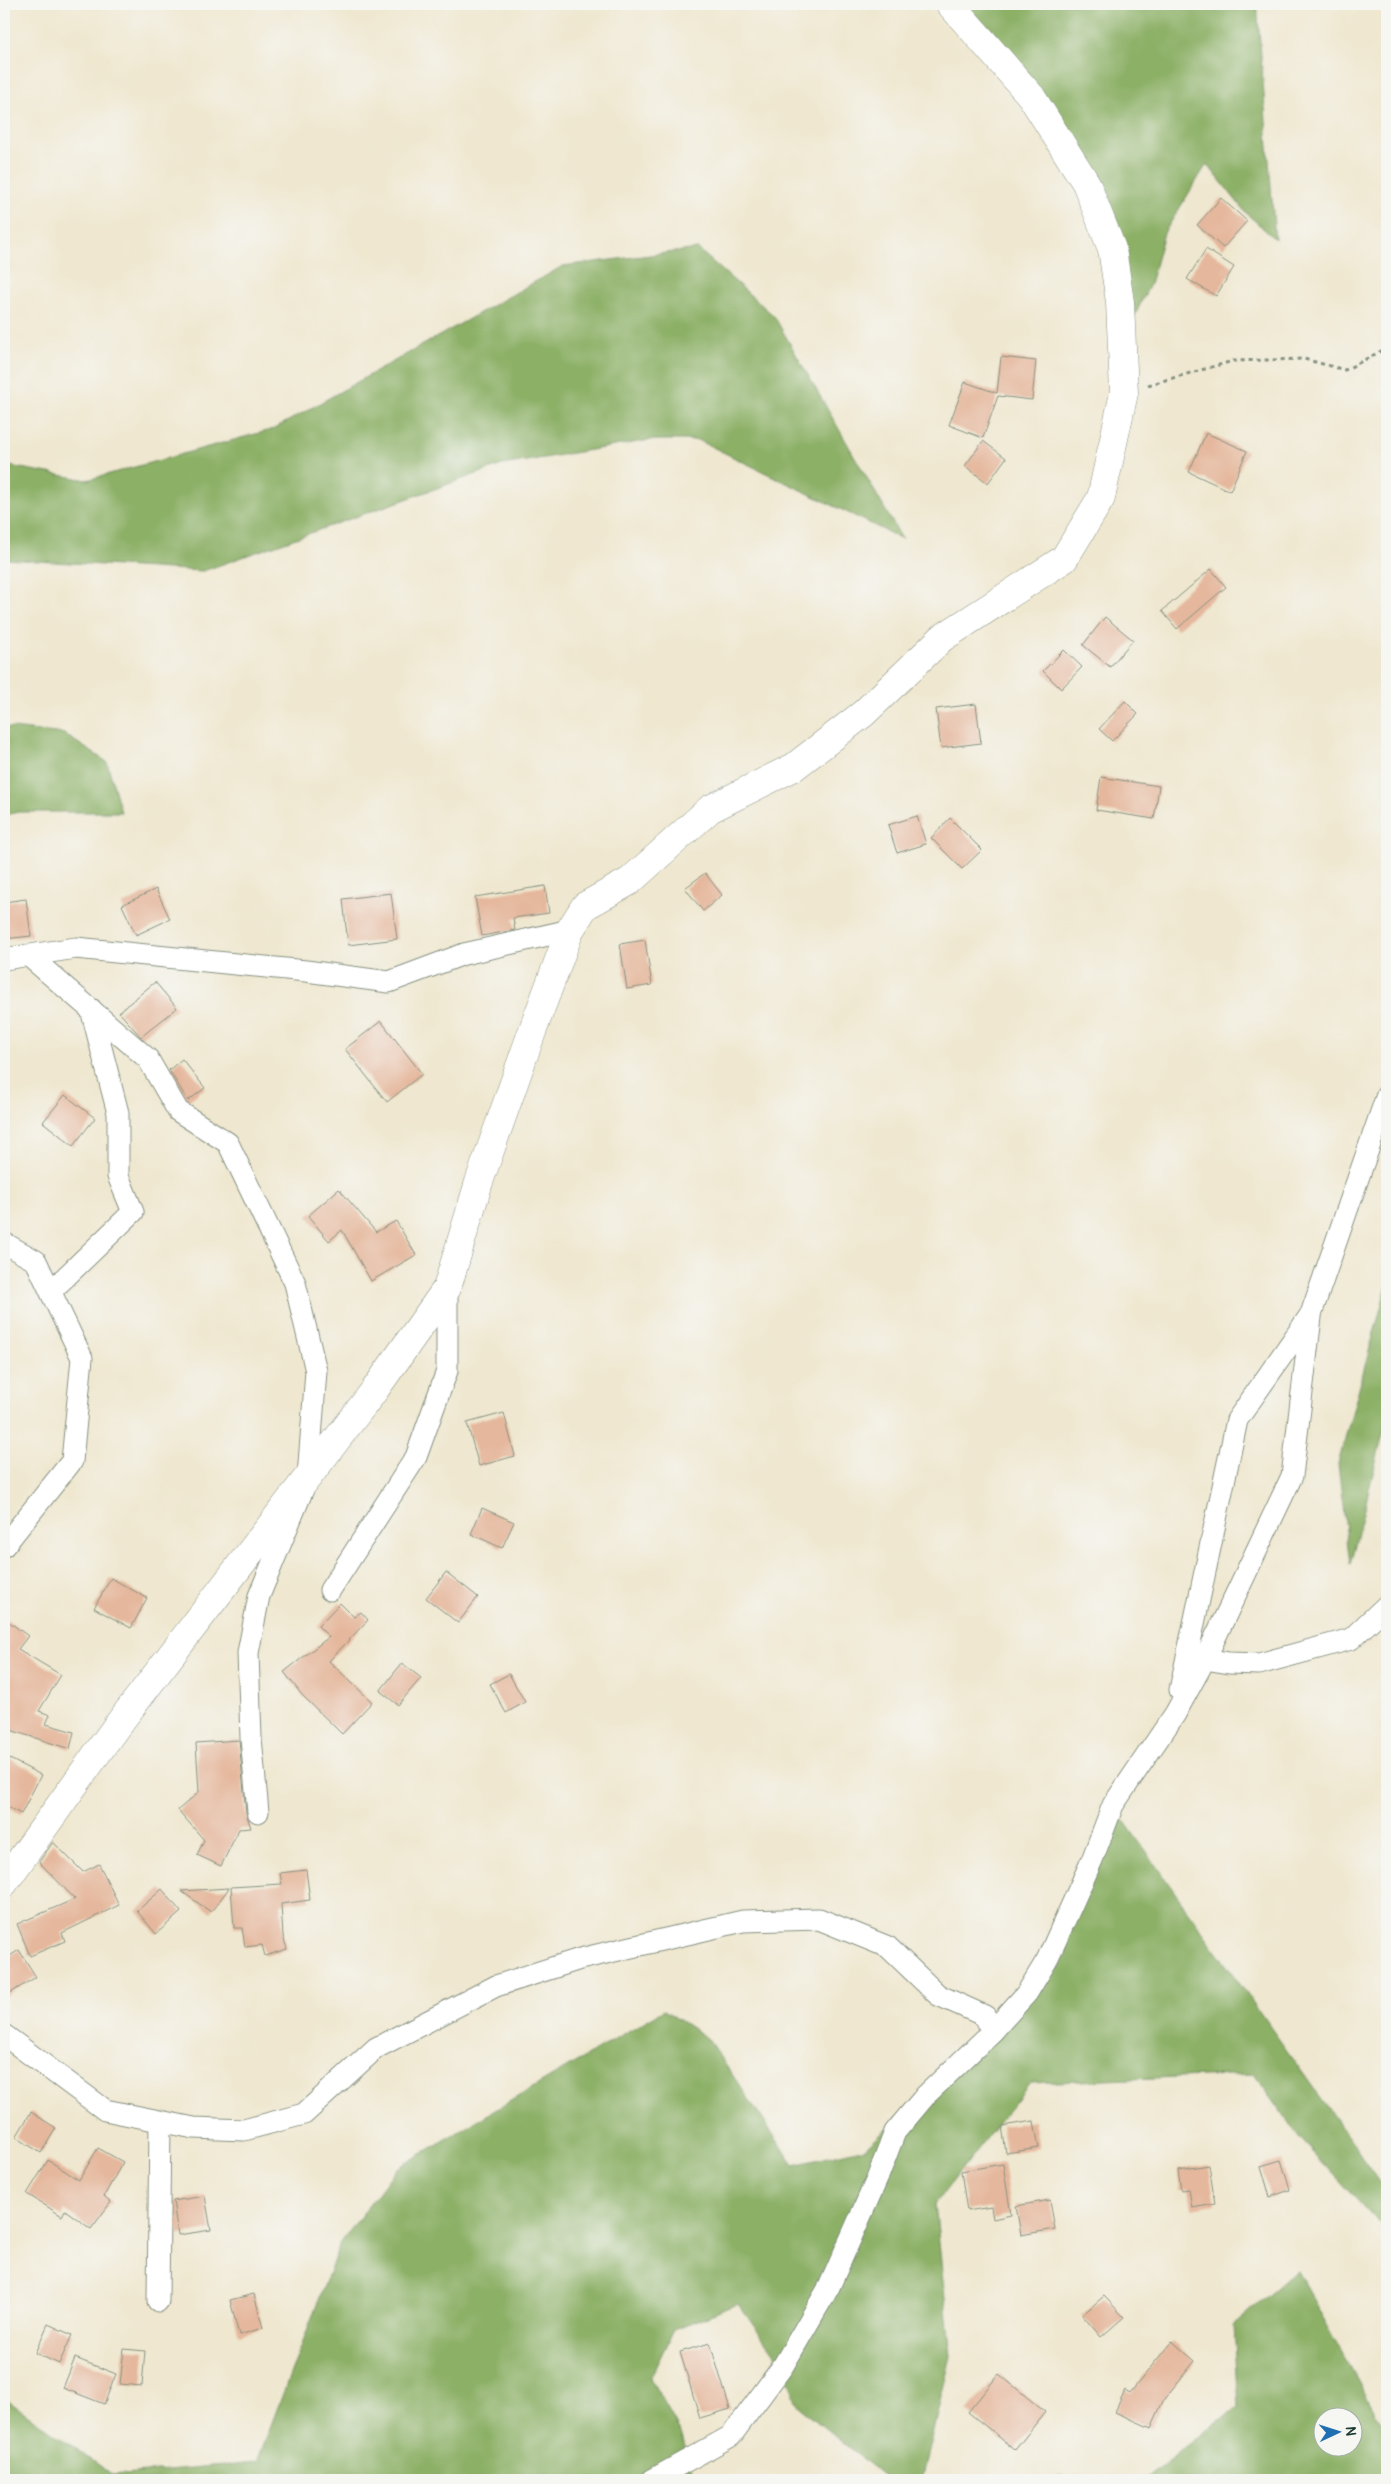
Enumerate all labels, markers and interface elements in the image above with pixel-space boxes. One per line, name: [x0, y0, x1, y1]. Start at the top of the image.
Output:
north arrow: [1314, 2406, 1364, 2456]
text: N: [1342, 2426, 1359, 2436]

